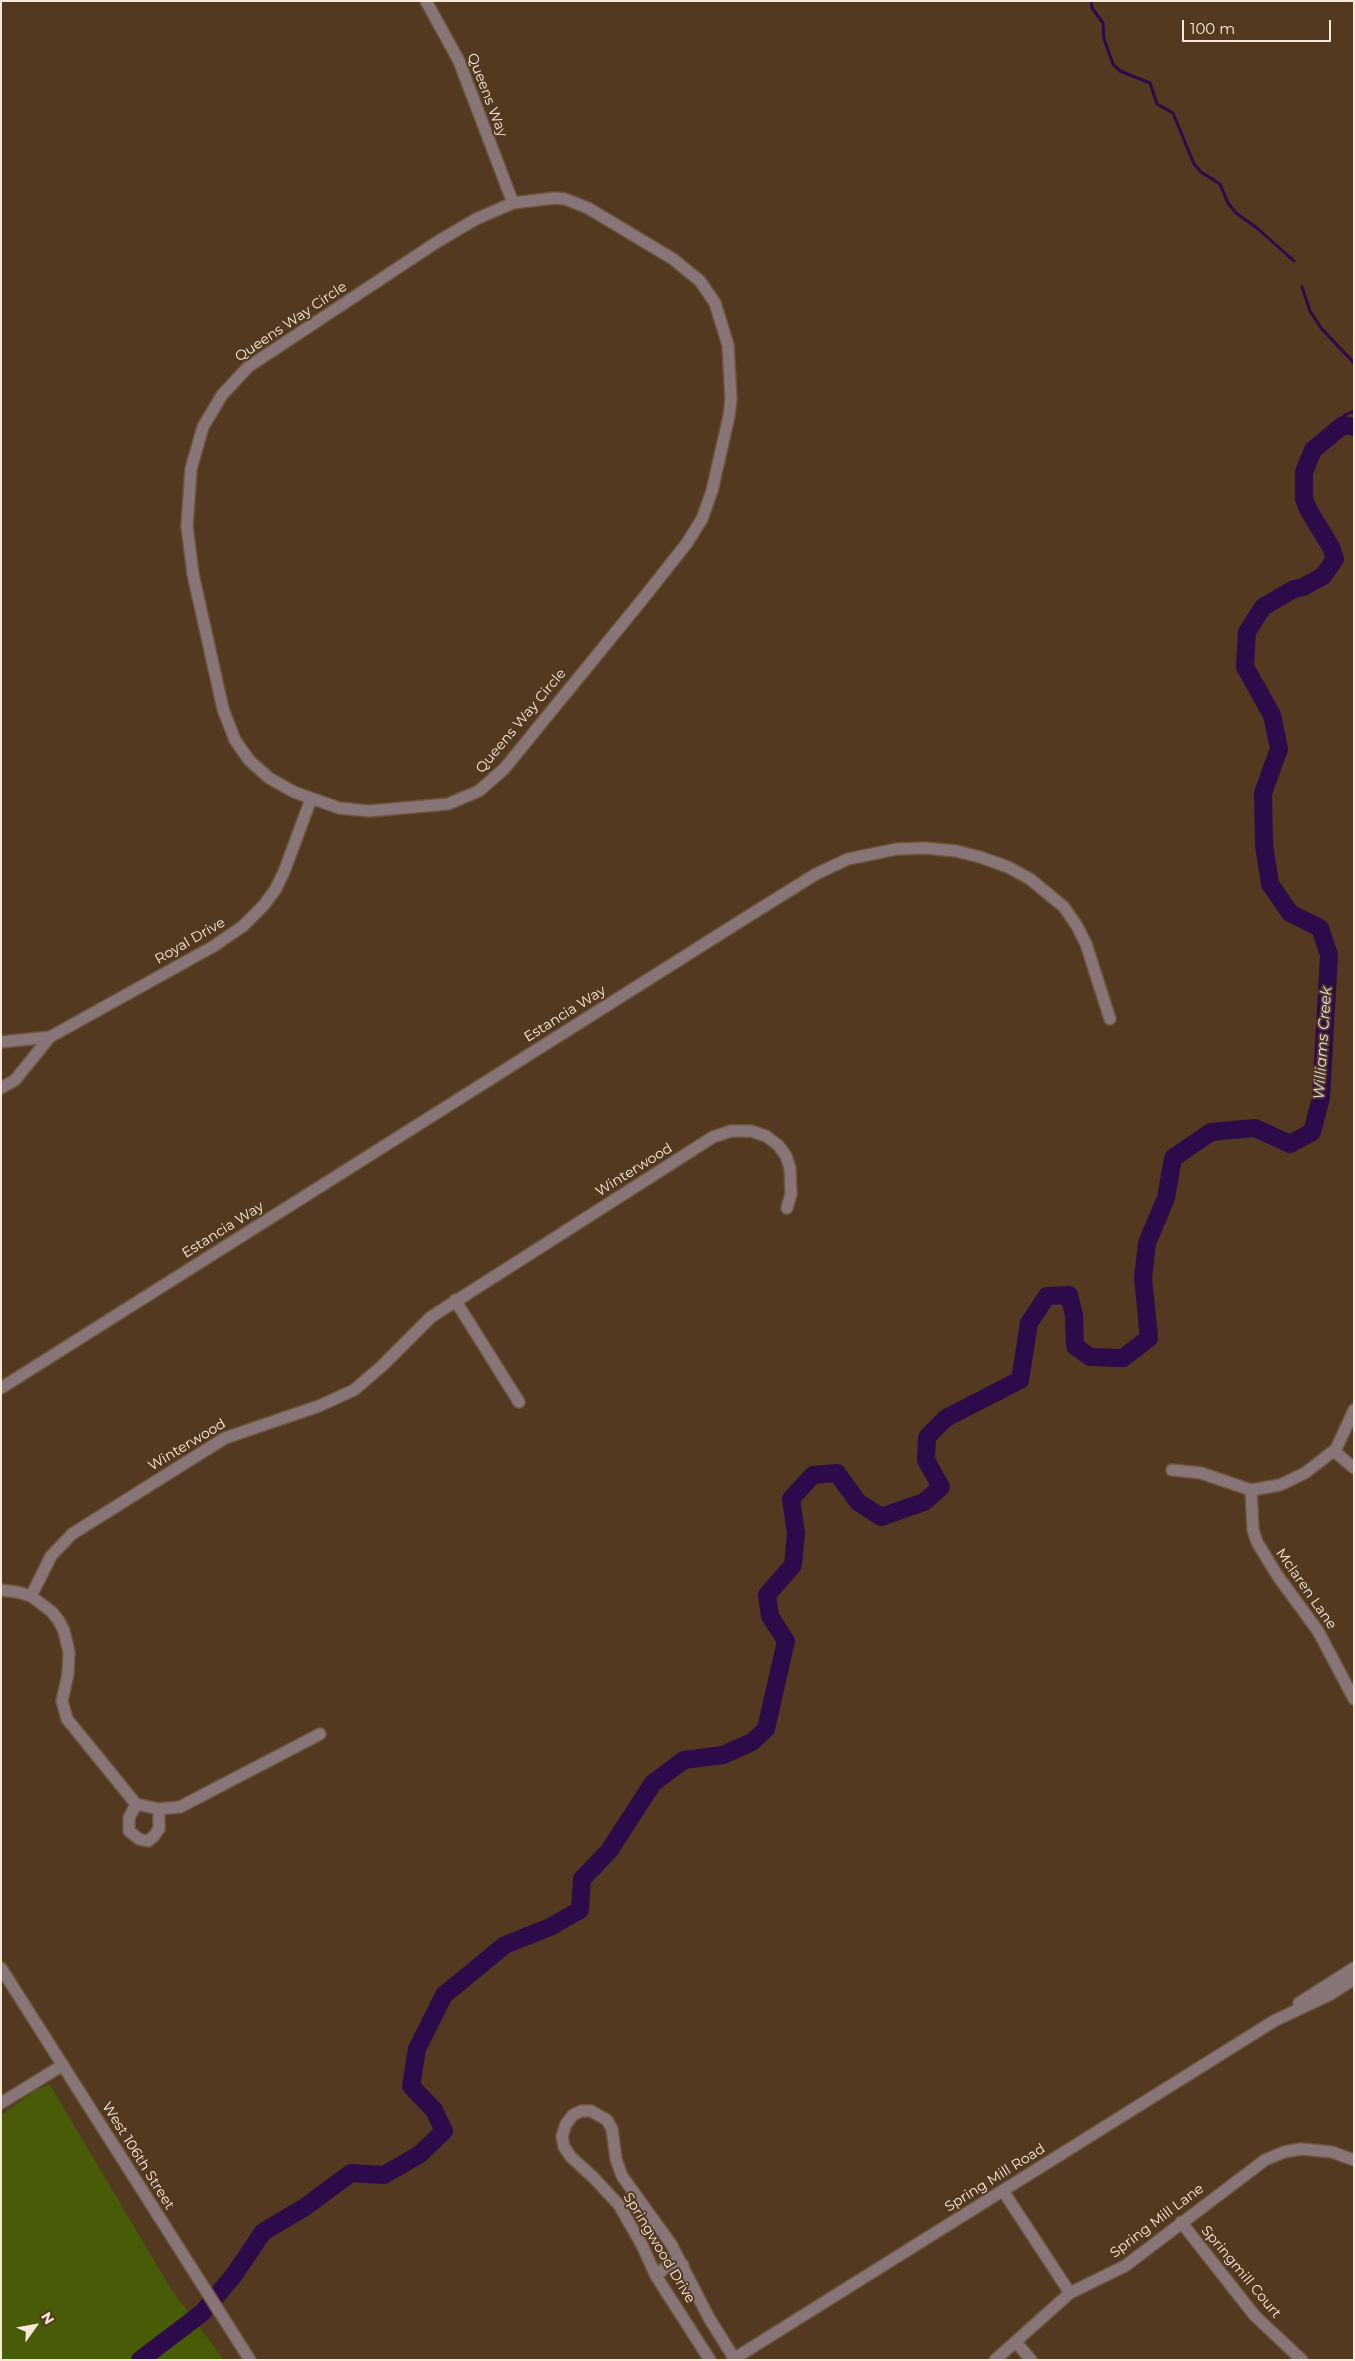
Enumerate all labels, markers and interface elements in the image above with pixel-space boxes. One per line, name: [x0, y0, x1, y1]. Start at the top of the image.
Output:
scale bar: [1185, 10, 1334, 42]
text: 100 m: [1190, 19, 1235, 38]
street label: Queens Way: [463, 51, 511, 139]
street label: Queens Way Circle: [232, 278, 350, 366]
street label: Queens Way Circle: [472, 665, 570, 777]
street label: Royal Drive: [152, 914, 228, 968]
street label: Estancia Way: [521, 982, 609, 1046]
water label: Williams Creek: [1310, 986, 1336, 1100]
street label: Winterwood: [592, 1140, 676, 1200]
street label: Estancia Way: [179, 1198, 267, 1262]
street label: Winterwood: [145, 1415, 229, 1475]
street label: Mclaren Lane: [1272, 1545, 1340, 1633]
street label: West 106th Street: [98, 2099, 178, 2213]
street label: Spring Mill Road: [942, 2140, 1048, 2216]
street label: Spring Mill Lane: [1107, 2180, 1207, 2262]
street label: Springwood Drive: [619, 2190, 699, 2306]
street label: Springmill Court: [1197, 2222, 1285, 2322]
north arrow: [10, 2301, 60, 2351]
text: N: [37, 2308, 58, 2328]

